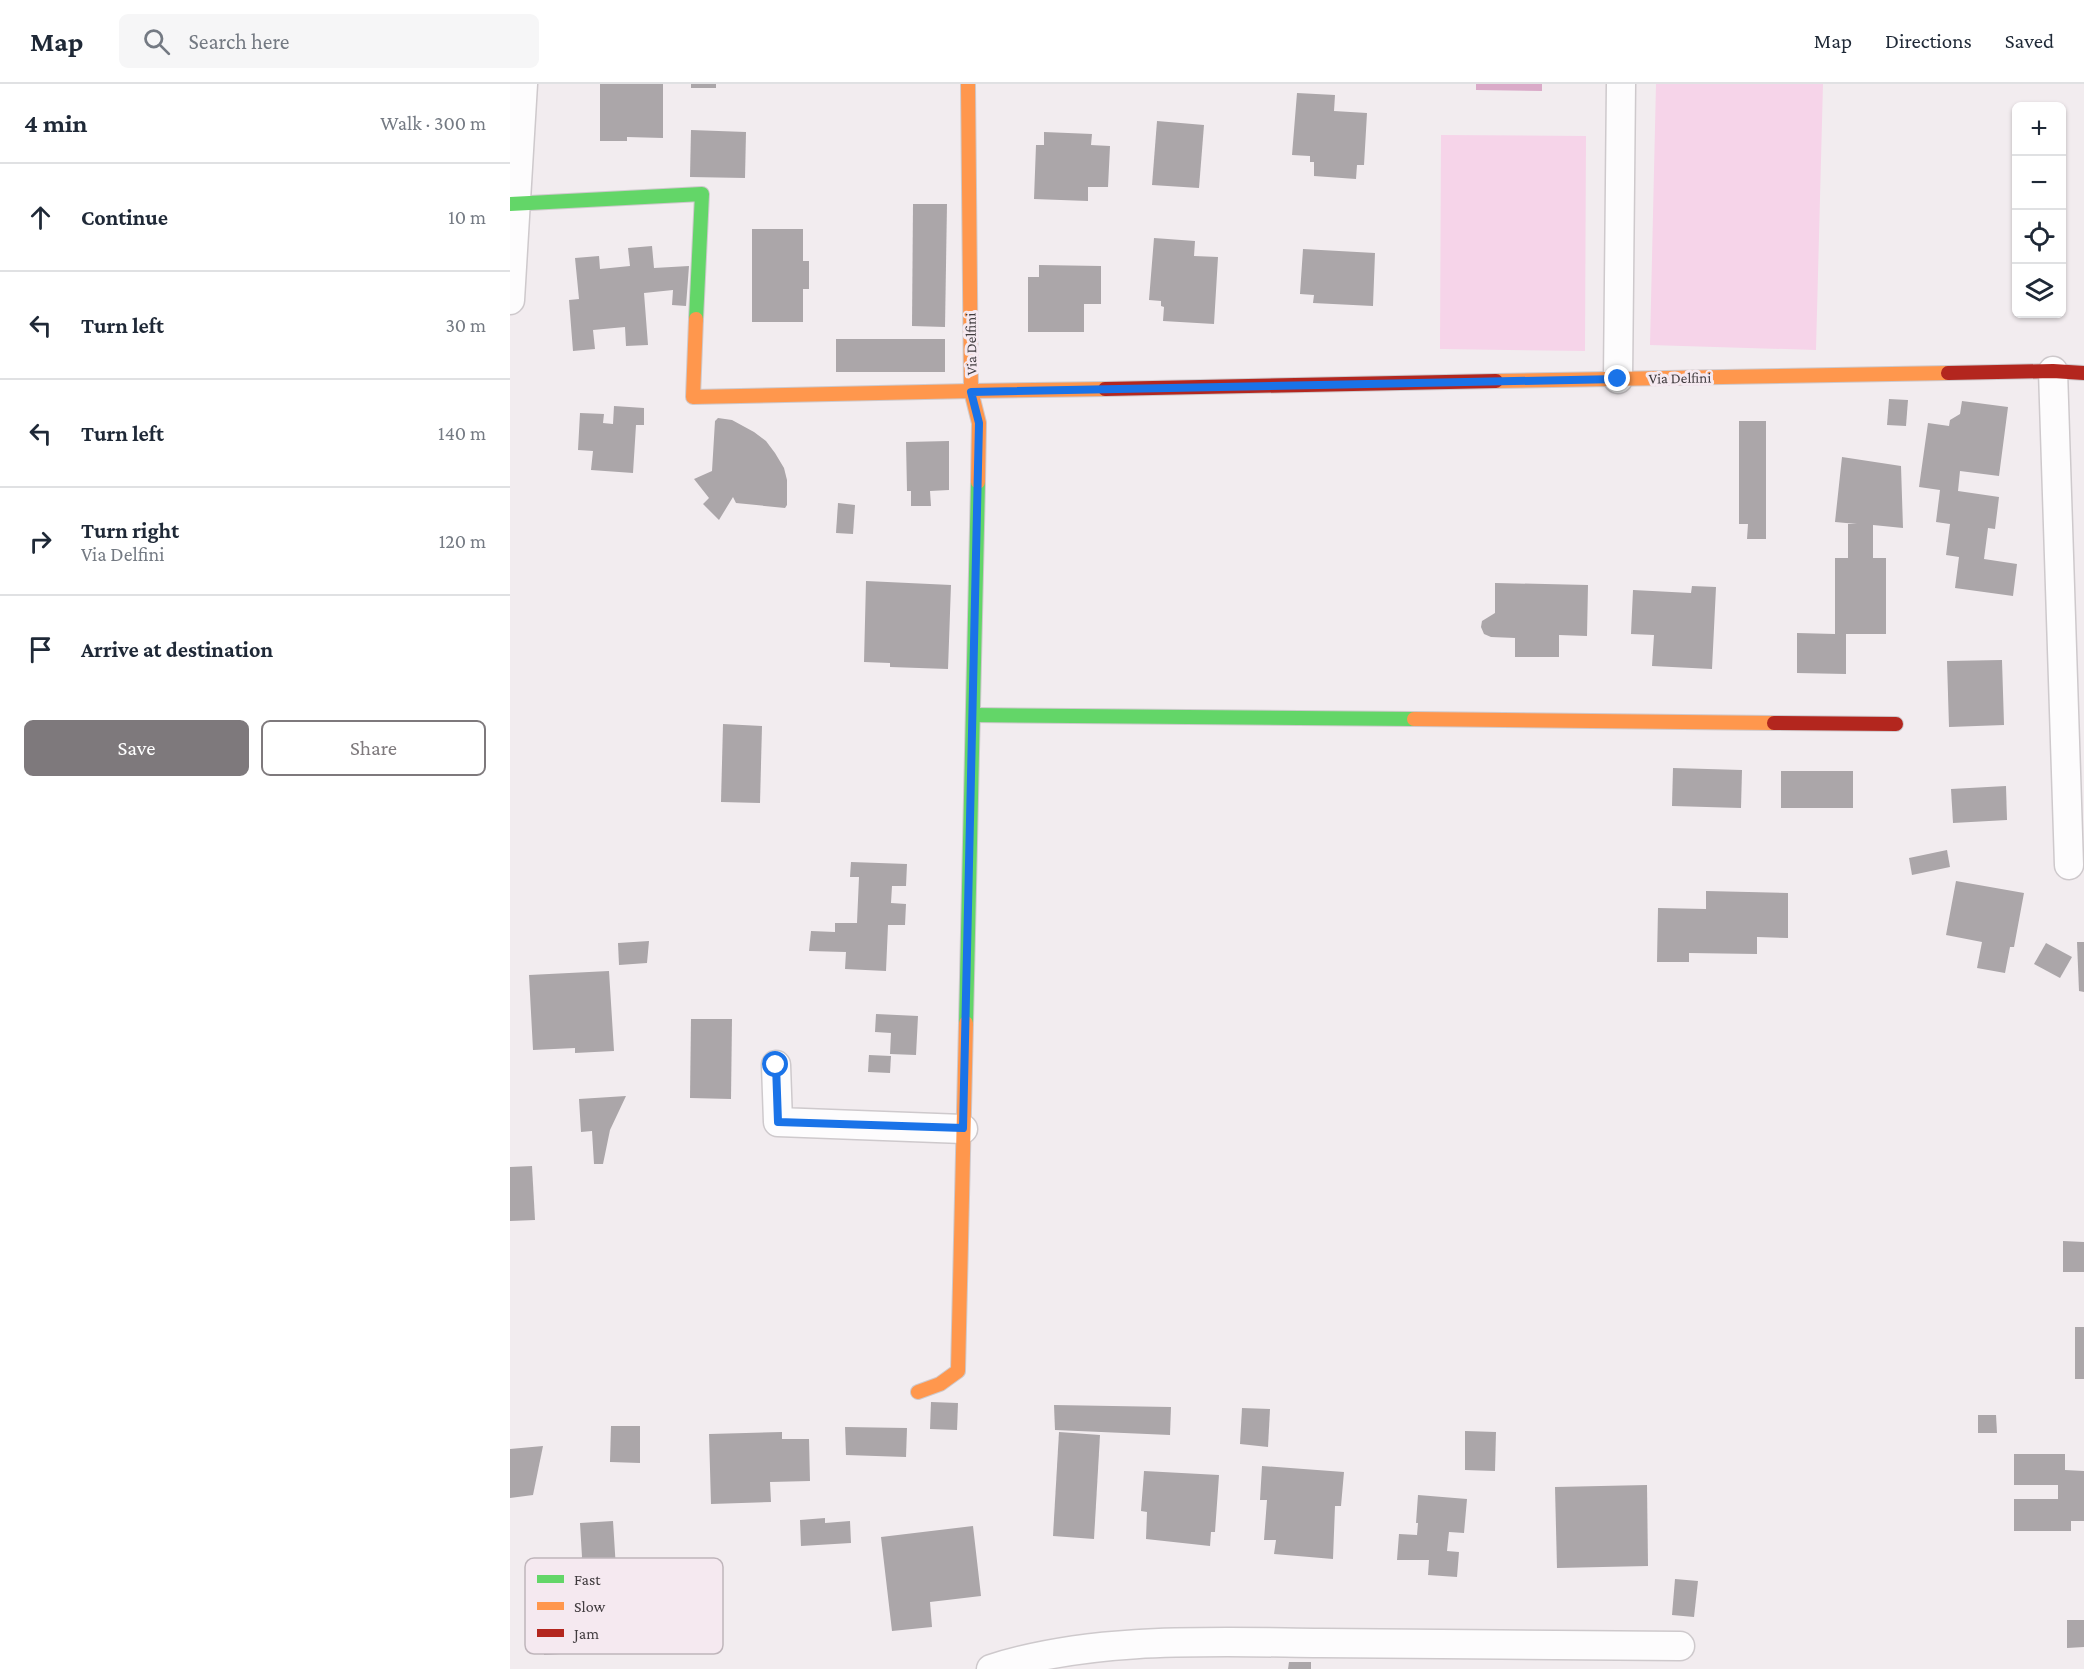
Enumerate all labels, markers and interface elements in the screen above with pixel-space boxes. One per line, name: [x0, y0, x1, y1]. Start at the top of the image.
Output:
search box: [119, 14, 539, 68]
icon: search: [140, 25, 173, 58]
text: Map: [30, 26, 83, 57]
text: Search here: [188, 29, 289, 54]
text: Map: [1814, 29, 1852, 53]
text: Directions: [1885, 29, 1972, 53]
text: Saved: [2005, 29, 2054, 53]
map controls: [2012, 102, 2066, 318]
button: +: [2012, 102, 2066, 156]
text: 4 min: [24, 109, 88, 138]
text: Walk · 300 m: [380, 112, 486, 134]
button: −: [2012, 156, 2066, 210]
icon: ahead: [24, 201, 57, 234]
text: Continue: [81, 205, 168, 230]
text: 10 m: [448, 206, 486, 228]
button: locate: [2012, 210, 2066, 264]
button: layers: [2012, 264, 2066, 318]
icon: left: [24, 309, 57, 342]
text: Turn left: [81, 313, 164, 338]
street label: Via Delfini: [962, 313, 980, 375]
text: 30 m: [445, 314, 486, 336]
route end: [1604, 365, 1630, 391]
street label: Via Delfini: [1649, 369, 1711, 387]
icon: left: [24, 417, 57, 450]
text: Turn left: [81, 421, 164, 446]
text: 140 m: [438, 422, 486, 444]
text: Turn right: [81, 518, 179, 543]
icon: right: [24, 525, 57, 558]
text: 120 m: [439, 530, 486, 552]
text: Via Delfini: [81, 543, 164, 565]
icon: arrive: [24, 633, 57, 666]
text: Arrive at destination: [81, 637, 273, 662]
button: Save: [24, 720, 249, 776]
button: Share: [261, 720, 486, 776]
route start: [762, 1051, 788, 1077]
legend: [525, 1558, 723, 1654]
text: Fast: [574, 1571, 601, 1588]
text: Slow: [574, 1598, 606, 1615]
text: Jam: [572, 1625, 599, 1643]

